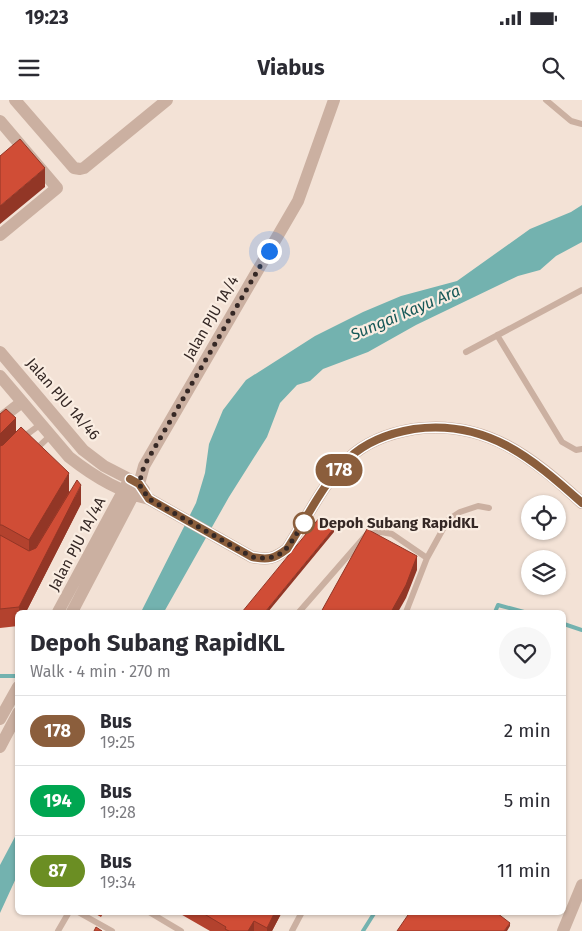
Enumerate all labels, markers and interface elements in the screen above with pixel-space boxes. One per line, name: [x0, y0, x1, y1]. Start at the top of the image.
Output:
text: 19:23: [25, 6, 69, 29]
icon: menu: [15, 54, 43, 82]
text: Viabus: [257, 54, 325, 81]
icon: search: [539, 54, 567, 82]
your location: [257, 239, 282, 264]
street label: Jalan PJU 1A/4: [180, 272, 242, 364]
water label: Sungai Kayu Ara: [347, 281, 463, 344]
street label: Jalan PJU 1A/46: [23, 354, 103, 444]
line badge: 178: [310, 454, 368, 486]
text: 178: [326, 459, 352, 481]
street label: Jalan PJU 1A/4A: [45, 494, 109, 594]
map controls: [521, 495, 566, 595]
button: locate: [521, 495, 566, 540]
marker: Depoh Subang RapidKL: [293, 512, 315, 534]
place label: Depoh Subang RapidKL: [319, 514, 479, 532]
button: layers: [521, 550, 566, 595]
button: heart: [499, 627, 551, 679]
text: Depoh Subang RapidKL: [30, 629, 285, 657]
text: Walk · 4 min · 270 m: [30, 662, 171, 681]
text: Bus: [100, 710, 132, 733]
text: 2 min: [504, 719, 551, 742]
text: 178: [44, 720, 71, 742]
text: 19:25: [100, 733, 135, 752]
text: Bus: [100, 780, 132, 803]
text: 5 min: [504, 789, 551, 812]
text: 194: [43, 790, 72, 812]
text: 19:28: [100, 803, 136, 822]
text: Bus: [100, 850, 132, 873]
text: 11 min: [497, 859, 551, 882]
text: 87: [48, 860, 67, 882]
text: 19:34: [100, 873, 136, 892]

